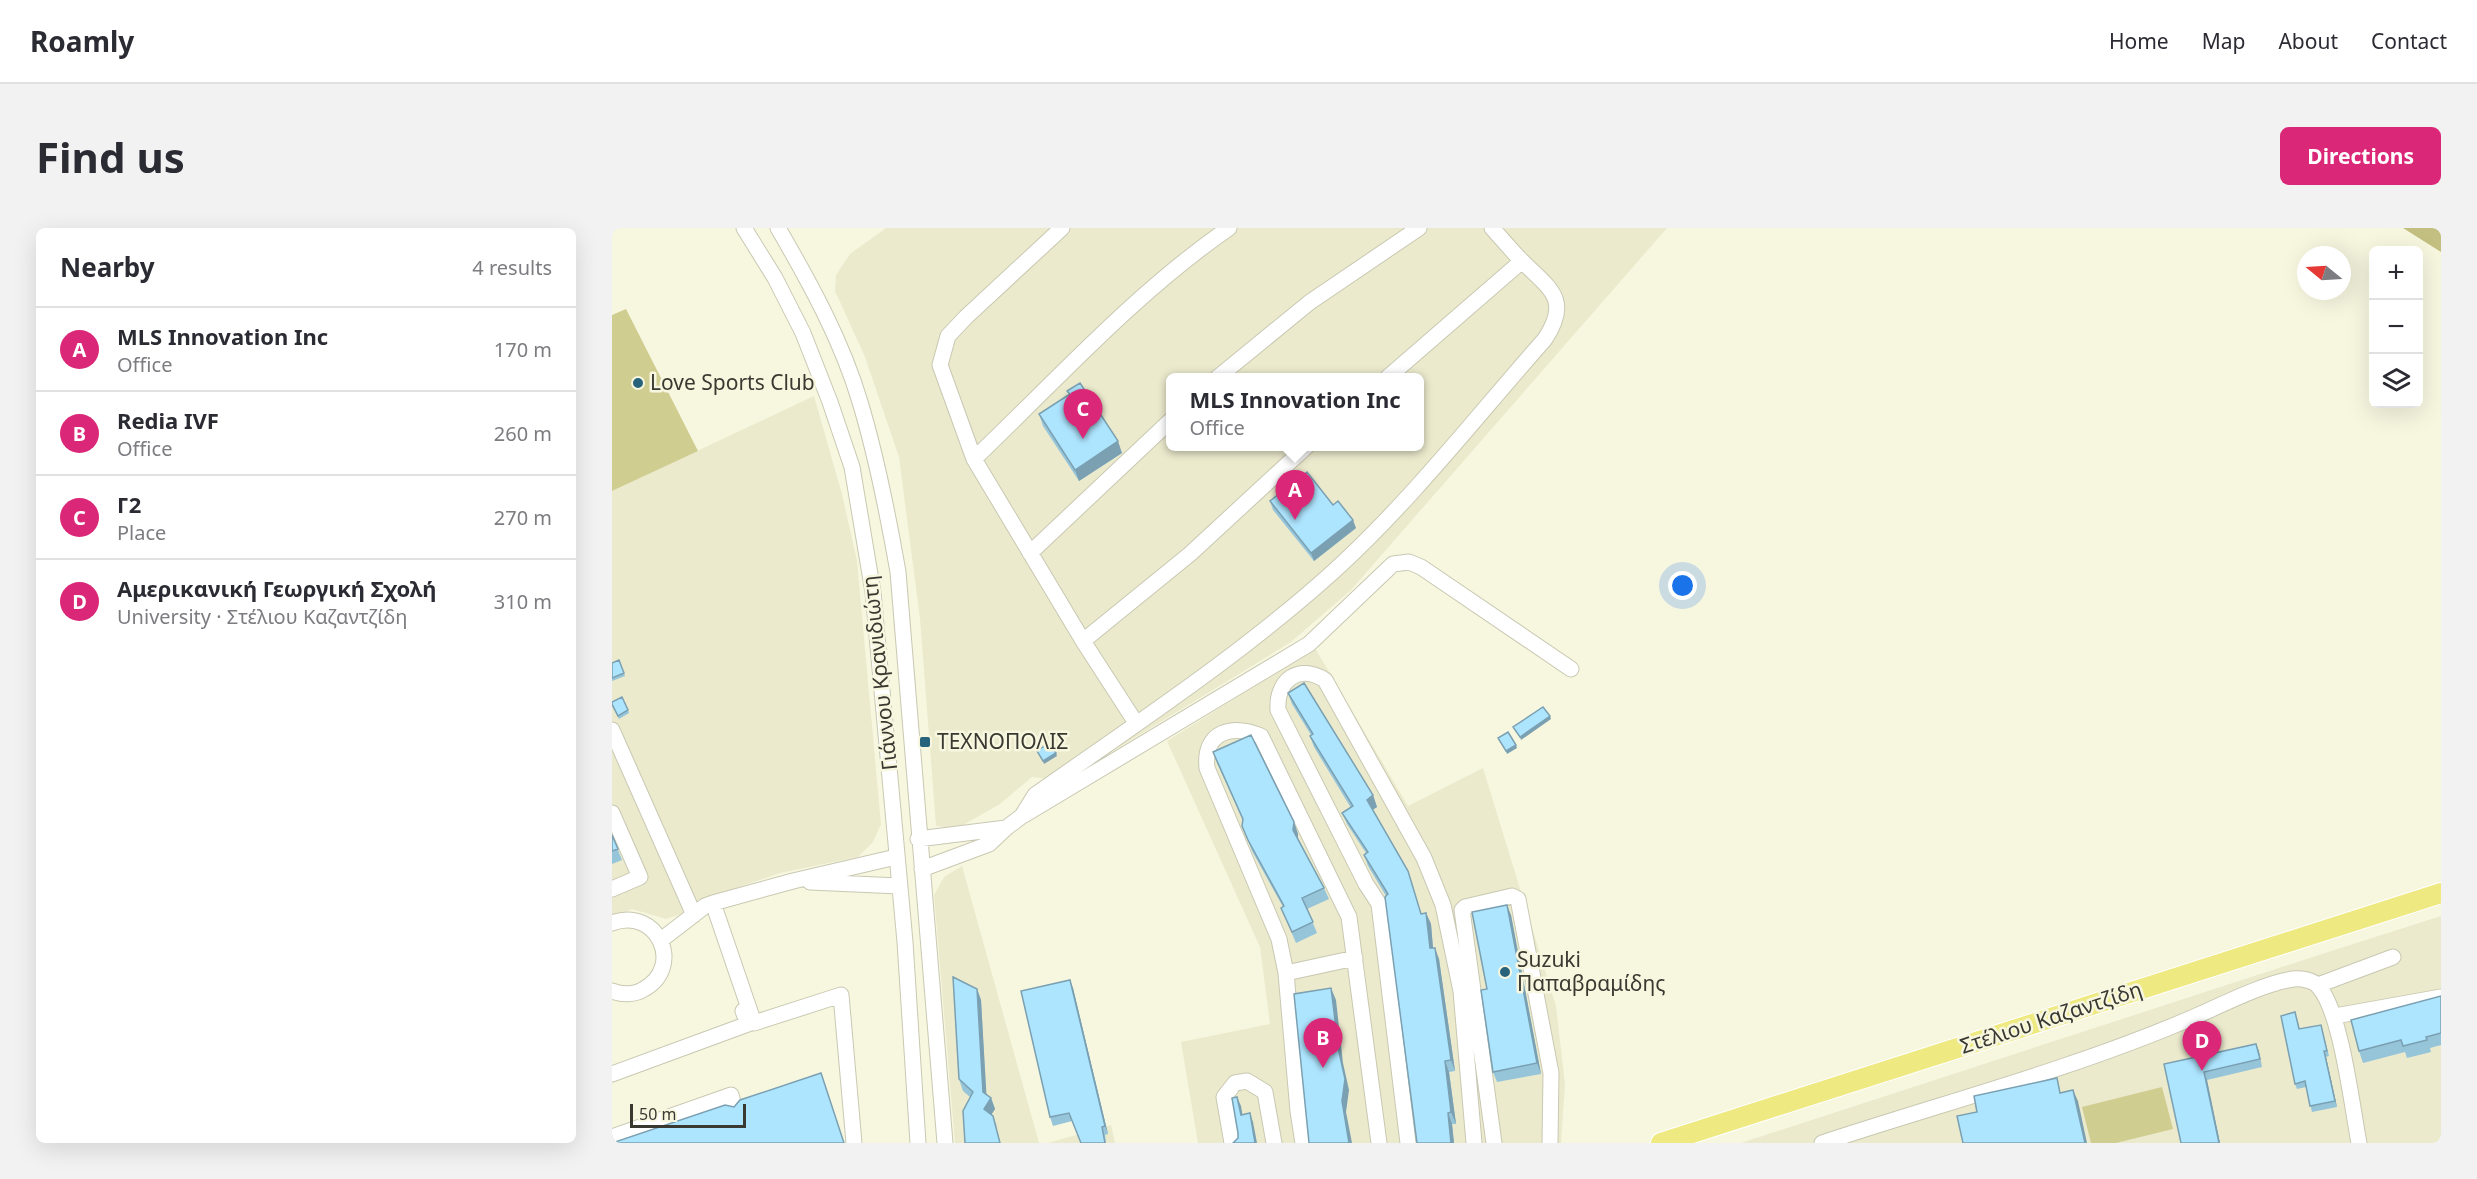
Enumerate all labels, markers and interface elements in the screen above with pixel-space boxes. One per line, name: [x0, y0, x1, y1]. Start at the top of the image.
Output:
text: Roamly: [30, 22, 134, 60]
text: Home: [2109, 27, 2169, 55]
text: Map: [2202, 27, 2245, 55]
text: About: [2278, 27, 2338, 55]
text: Contact: [2371, 27, 2447, 55]
button: Directions: [2280, 127, 2441, 185]
text: Find us: [36, 128, 185, 185]
north arrow: [2297, 246, 2351, 300]
map controls: [2369, 246, 2423, 408]
button: +: [2369, 246, 2423, 300]
text: Nearby: [60, 249, 155, 285]
text: 4 results: [472, 254, 552, 281]
button: −: [2369, 300, 2423, 354]
text: MLS Innovation Inc: [117, 321, 328, 351]
text: A: [73, 336, 86, 363]
text: 170 m: [494, 336, 552, 363]
text: Office: [117, 351, 172, 378]
button: layers: [2369, 354, 2423, 408]
place label: Love Sports Club: [650, 368, 815, 396]
popup: [1166, 373, 1424, 451]
marker: Love Sports Club: [631, 376, 645, 390]
text: MLS Innovation Inc: [1189, 384, 1401, 414]
pin: C: [1064, 390, 1102, 439]
text: Redia IVF: [117, 405, 219, 435]
text: Office: [1189, 414, 1245, 441]
text: B: [73, 420, 86, 447]
text: 260 m: [494, 420, 552, 447]
text: Office: [117, 435, 172, 462]
pin: A: [1276, 470, 1314, 520]
text: Γ2: [117, 489, 141, 519]
text: C: [73, 504, 86, 531]
text: 270 m: [494, 504, 552, 531]
text: Place: [117, 519, 166, 546]
your location: [1668, 571, 1697, 600]
text: Αμερικανική Γεωργική Σχολή: [117, 573, 437, 603]
street label: Γιάννου Κρανιδιώτη: [855, 574, 903, 772]
text: D: [72, 588, 87, 615]
text: 310 m: [494, 588, 552, 615]
text: University · Στέλιου Καζαντζίδη: [117, 603, 407, 630]
place label: ΤΕΧΝΟΠΟΛΙΣ: [937, 727, 1068, 755]
marker: ΤΕΧΝΟΠΟΛΙΣ: [918, 735, 932, 749]
place label: Suzuki Παπαβραμίδης: [1517, 945, 1665, 997]
marker: Suzuki Παπαβραμίδης: [1498, 965, 1512, 979]
street label: Στέλιου Καζαντζίδη: [1956, 974, 2145, 1060]
pin: B: [1304, 1018, 1342, 1068]
pin: D: [2182, 1022, 2222, 1071]
scale bar: [630, 1101, 746, 1128]
text: 50 m: [639, 1103, 676, 1125]

